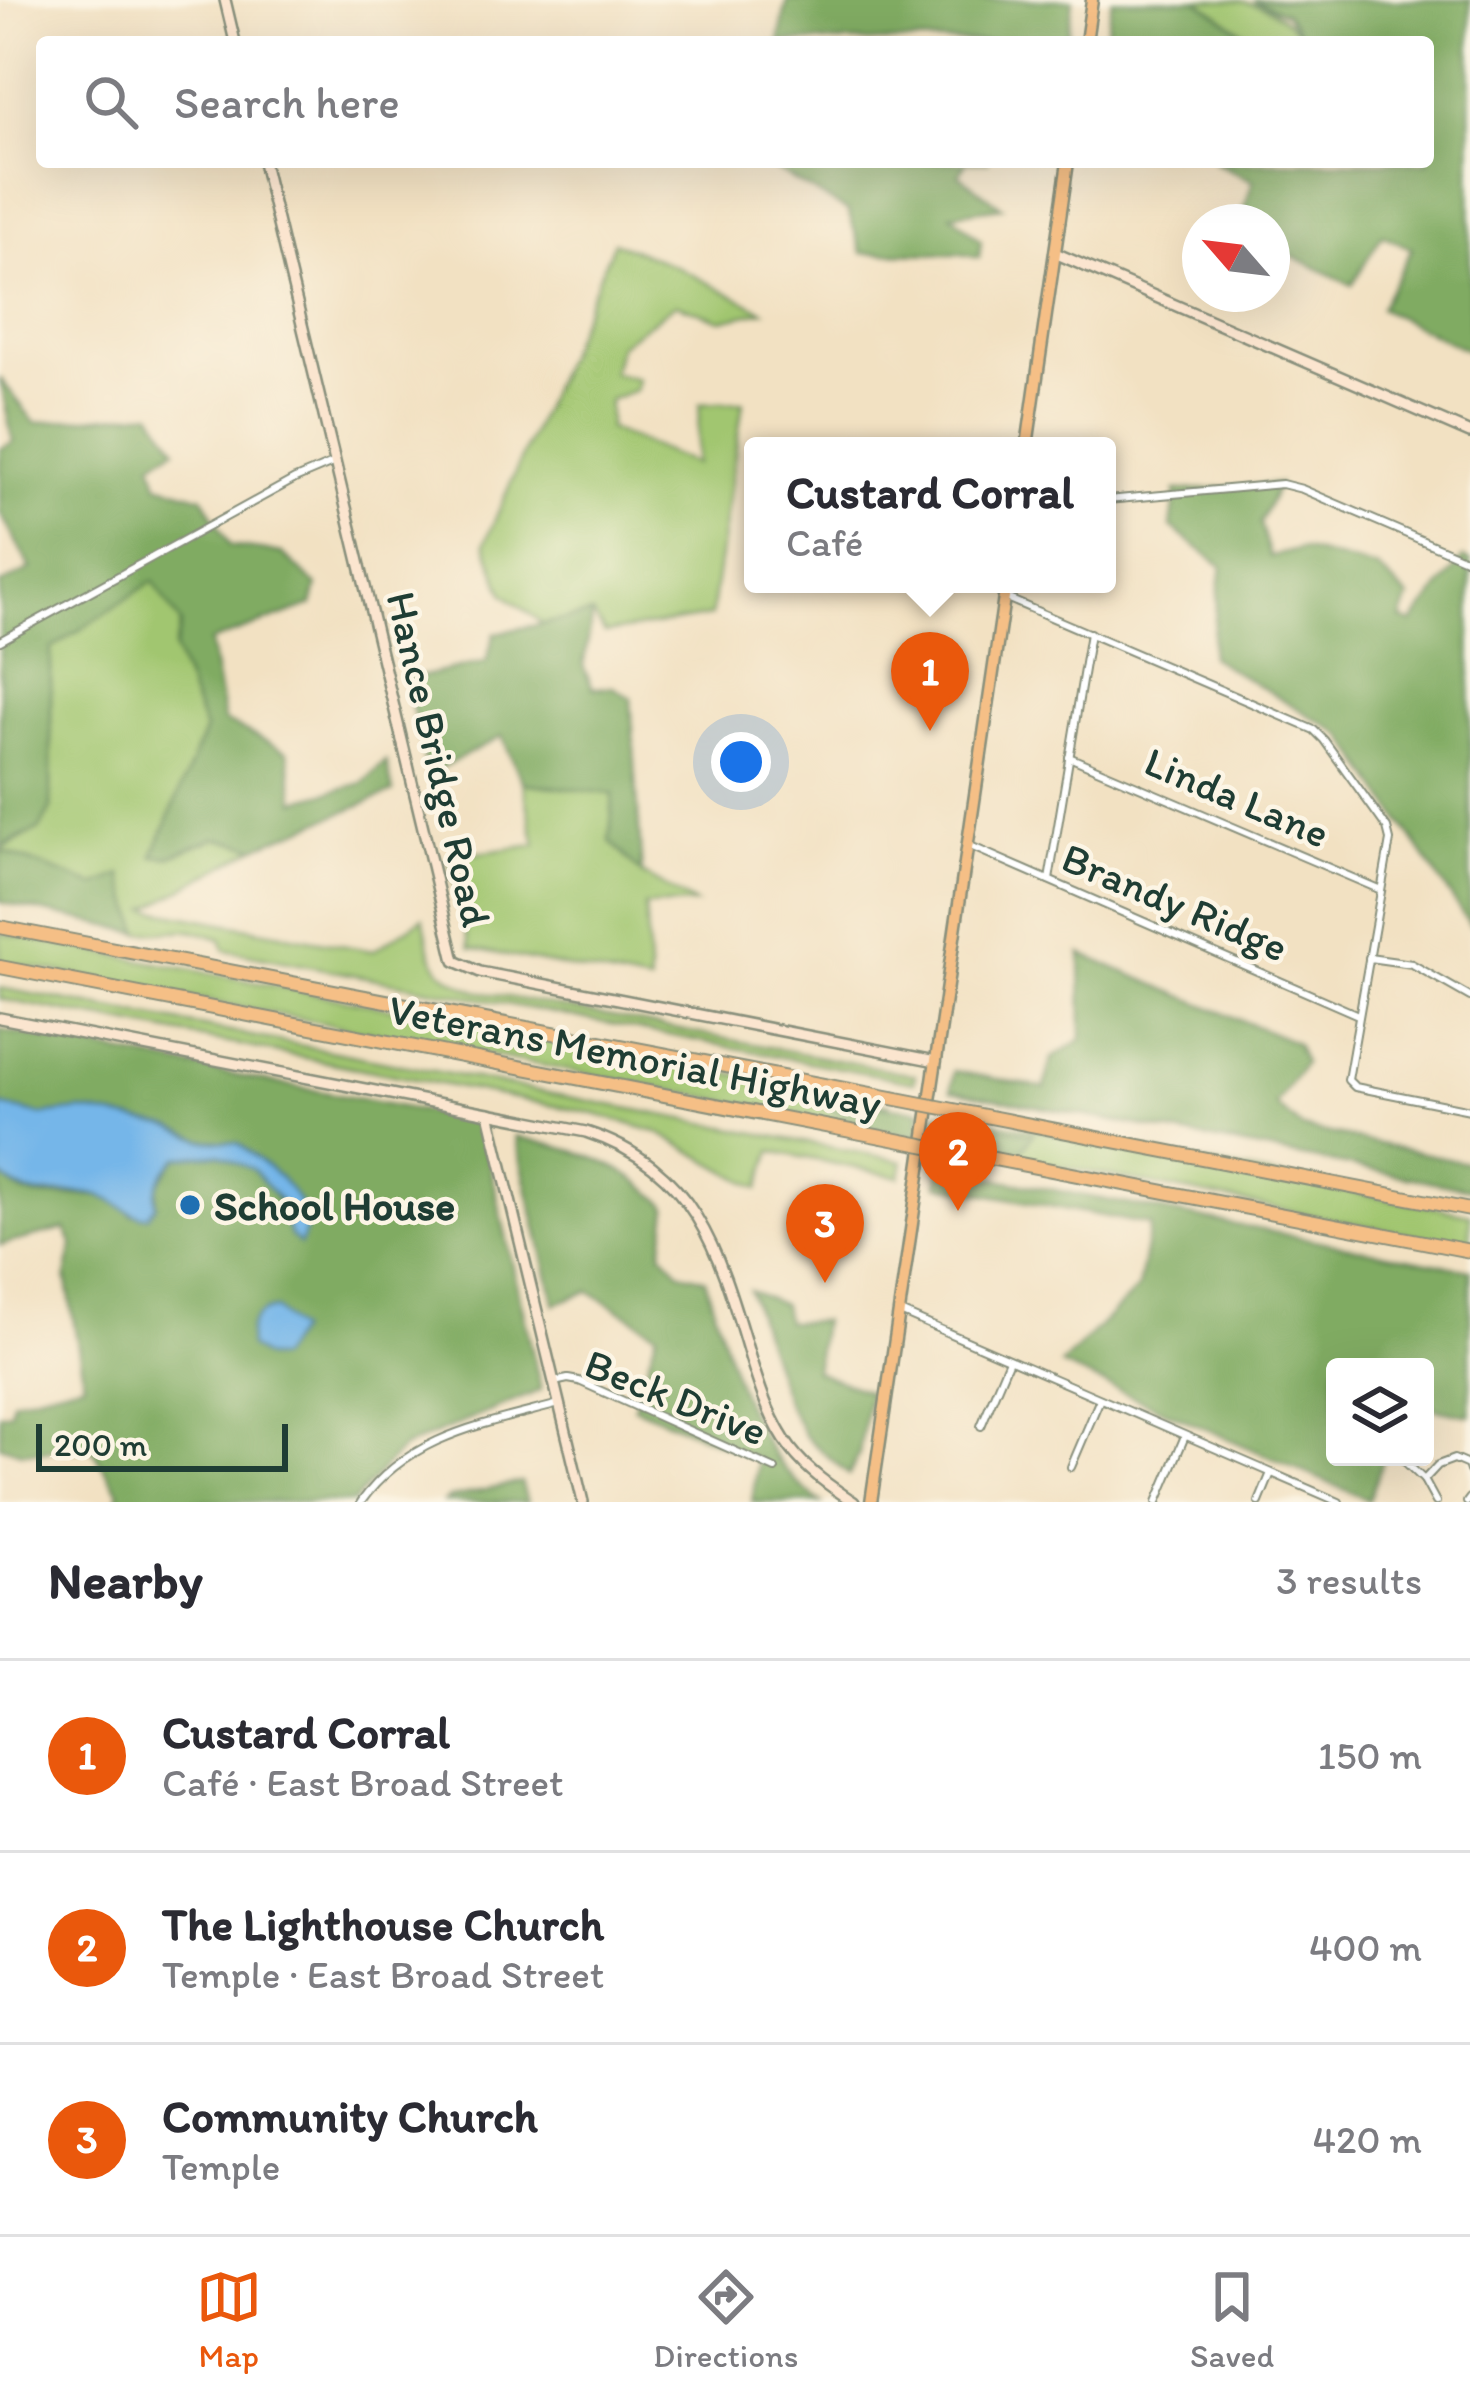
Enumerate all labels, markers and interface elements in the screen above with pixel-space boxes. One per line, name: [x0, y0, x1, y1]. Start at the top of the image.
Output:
search box: [36, 36, 1434, 168]
icon: search: [78, 69, 144, 135]
text: Search here: [174, 75, 400, 129]
north arrow: [1182, 204, 1290, 312]
popup: [744, 437, 1116, 593]
text: Custard Corral: [786, 465, 1074, 519]
text: Café: [786, 519, 863, 566]
street label: Hance Bridge Road: [376, 586, 502, 932]
pin: 1: [891, 632, 969, 731]
your location: [711, 732, 771, 792]
street label: Linda Lane: [1137, 735, 1337, 859]
street label: Brandy Ridge: [1054, 832, 1296, 972]
street label: Veterans Memorial Highway: [384, 983, 886, 1129]
pin: 2: [919, 1112, 997, 1211]
place label: School House: [214, 1180, 455, 1231]
pin: 3: [786, 1184, 864, 1283]
marker: School House: [177, 1192, 203, 1218]
street label: Beck Drive: [578, 1337, 774, 1457]
map controls: [1326, 1358, 1434, 1466]
button: layers: [1326, 1358, 1434, 1466]
scale bar: [36, 1418, 288, 1471]
text: 200 m: [54, 1425, 147, 1464]
text: Nearby: [48, 1550, 203, 1611]
text: 3 results: [1276, 1557, 1422, 1604]
text: Custard Corral: [162, 1705, 450, 1759]
text: 1: [78, 1732, 96, 1779]
text: 150 m: [1318, 1732, 1422, 1779]
text: Café · East Broad Street: [162, 1759, 564, 1806]
text: The Lighthouse Church: [162, 1897, 604, 1951]
text: 2: [77, 1924, 97, 1971]
text: 400 m: [1309, 1924, 1422, 1971]
text: Temple · East Broad Street: [162, 1951, 605, 1998]
text: Community Church: [162, 2089, 538, 2143]
text: 3: [76, 2116, 98, 2163]
text: 420 m: [1312, 2116, 1422, 2163]
text: Temple: [162, 2143, 280, 2190]
tab: Map: [196, 2264, 262, 2375]
tab: Directions: [653, 2264, 798, 2375]
tab: Saved: [1190, 2264, 1274, 2375]

